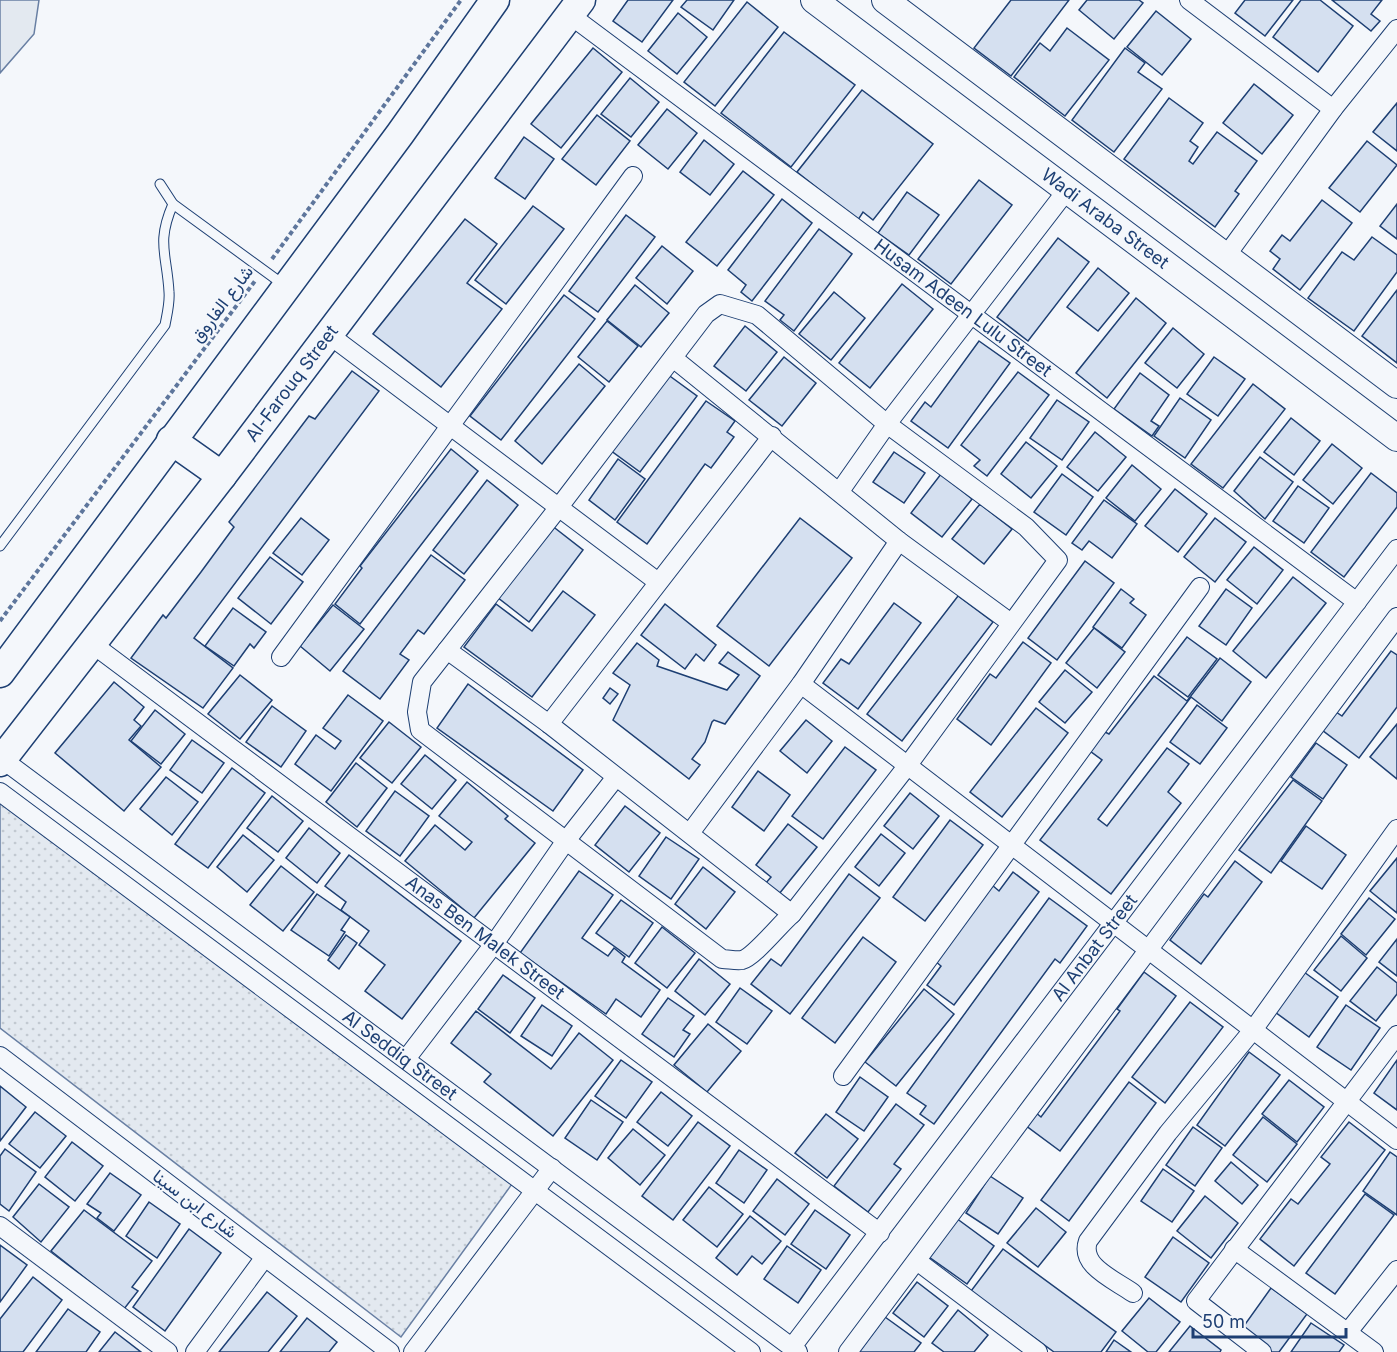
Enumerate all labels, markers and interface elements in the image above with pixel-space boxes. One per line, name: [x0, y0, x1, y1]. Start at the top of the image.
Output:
street label: Wadi Araba Street: [1037, 164, 1173, 273]
street label: Husam Adeen Lulu Street: [870, 234, 1056, 381]
street label: شارع الفاروق: [186, 261, 259, 347]
street label: Al-Farouq Street: [241, 321, 342, 445]
street label: Anas Ben Malek Street: [402, 871, 569, 1003]
street label: Al Anbat Street: [1047, 890, 1141, 1005]
street label: Al Seddiq Street: [339, 1006, 461, 1104]
street label: شارع ابن سينا: [148, 1165, 242, 1244]
scale bar: [1193, 1301, 1346, 1339]
text: 50 m: [1202, 1311, 1245, 1332]

